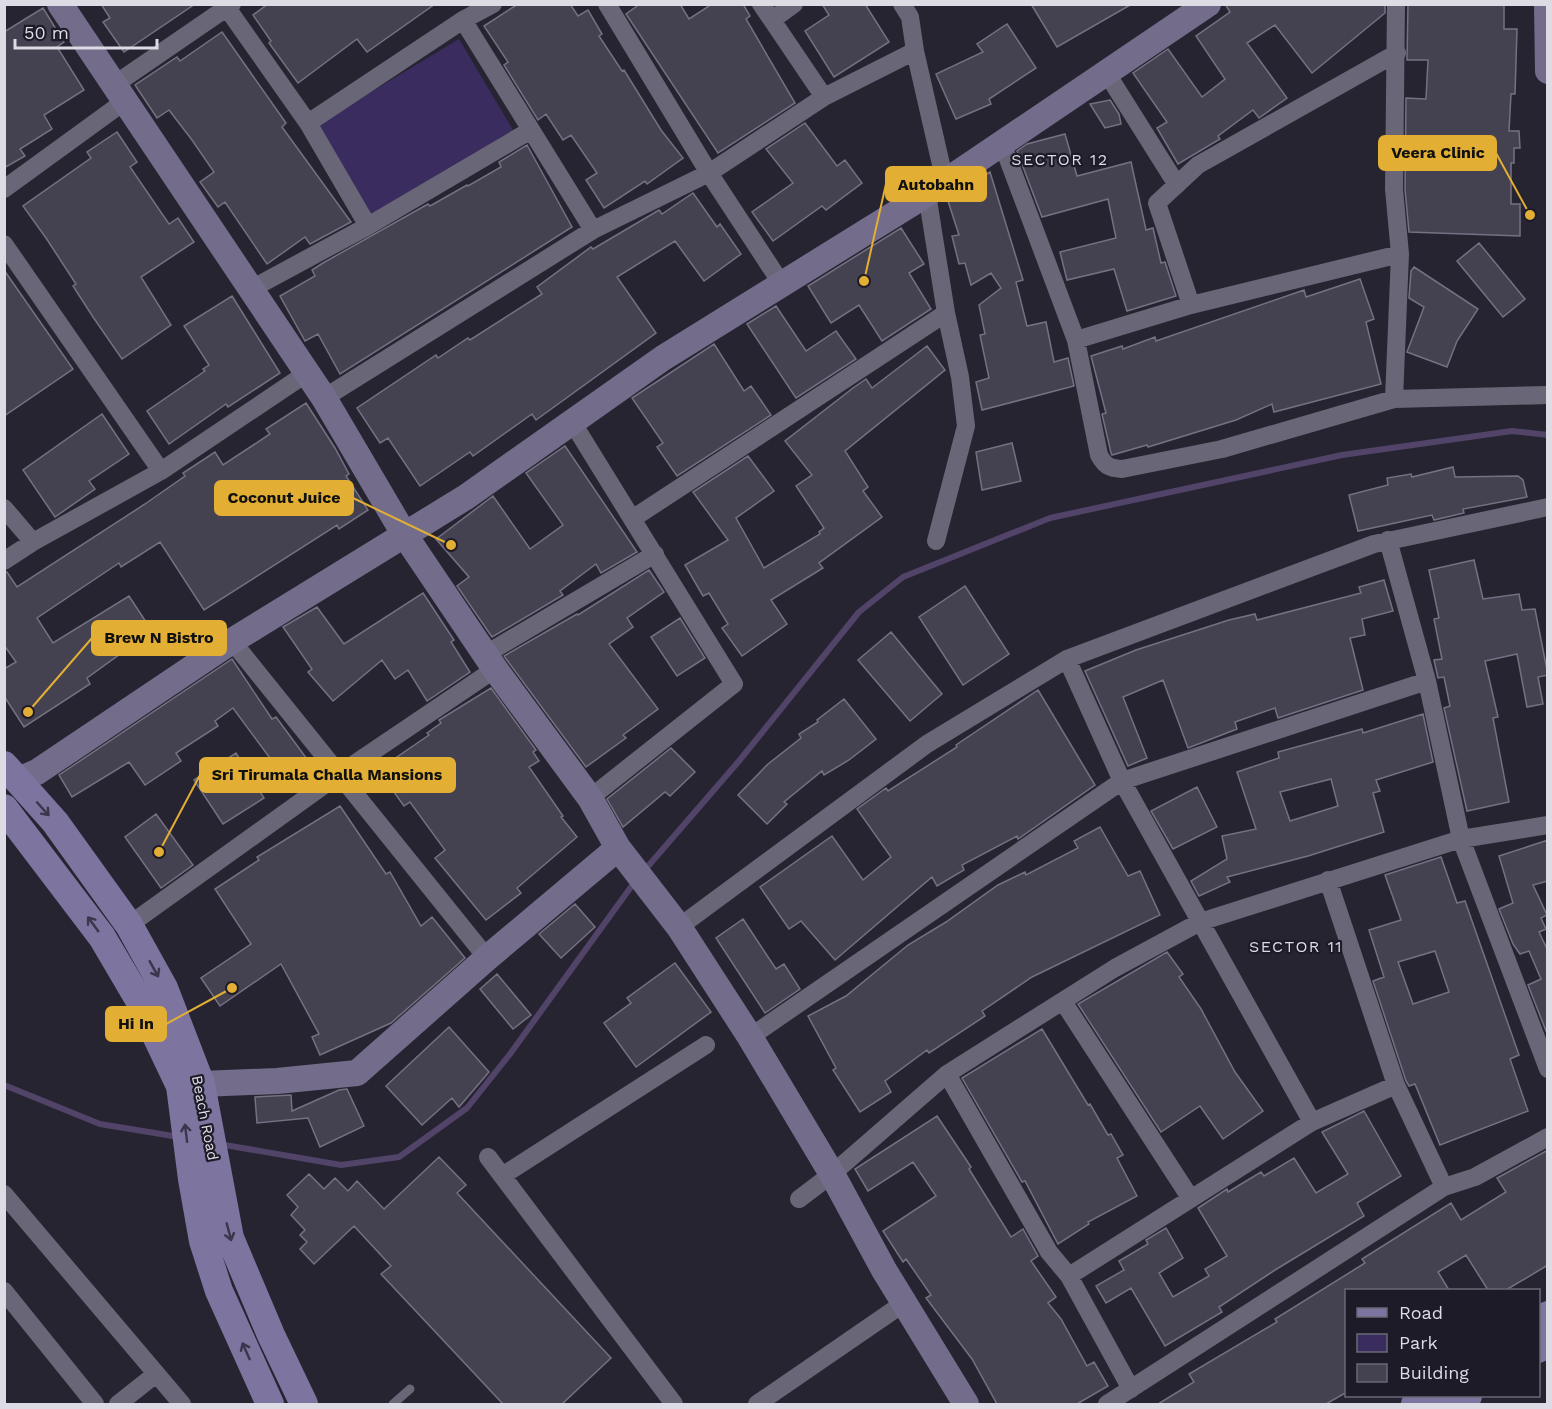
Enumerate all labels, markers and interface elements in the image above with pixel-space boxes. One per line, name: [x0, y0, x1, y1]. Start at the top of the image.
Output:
scale bar: [15, 12, 158, 50]
text: 50 m: [24, 22, 69, 43]
callout: Veera Clinic: [1379, 136, 1496, 170]
text: Veera Clinic: [1391, 143, 1485, 162]
district label: SECTOR 12: [1011, 150, 1109, 169]
callout: Autobahn: [886, 167, 986, 201]
text: Autobahn: [898, 175, 974, 194]
callout: Coconut Juice: [215, 481, 353, 515]
text: Coconut Juice: [227, 488, 341, 507]
callout: Brew N Bistro: [92, 621, 226, 655]
text: Brew N Bistro: [104, 628, 214, 647]
callout: Sri Tirumala Challa Mansions: [200, 758, 455, 792]
text: Sri Tirumala Challa Mansions: [212, 765, 443, 784]
one-way arrow: [36, 801, 50, 816]
one-way arrow: [87, 917, 99, 933]
district label: SECTOR 11: [1249, 937, 1343, 956]
one-way arrow: [148, 960, 160, 977]
callout: Hi In: [106, 1007, 166, 1041]
text: Hi In: [118, 1014, 154, 1033]
street label: Beach Road: [188, 1074, 222, 1162]
one-way arrow: [180, 1123, 191, 1143]
one-way arrow: [224, 1222, 235, 1241]
legend: [1345, 1289, 1540, 1397]
text: Road: [1399, 1302, 1443, 1323]
text: Park: [1399, 1332, 1438, 1353]
one-way arrow: [240, 1343, 251, 1361]
text: Building: [1399, 1362, 1469, 1383]

